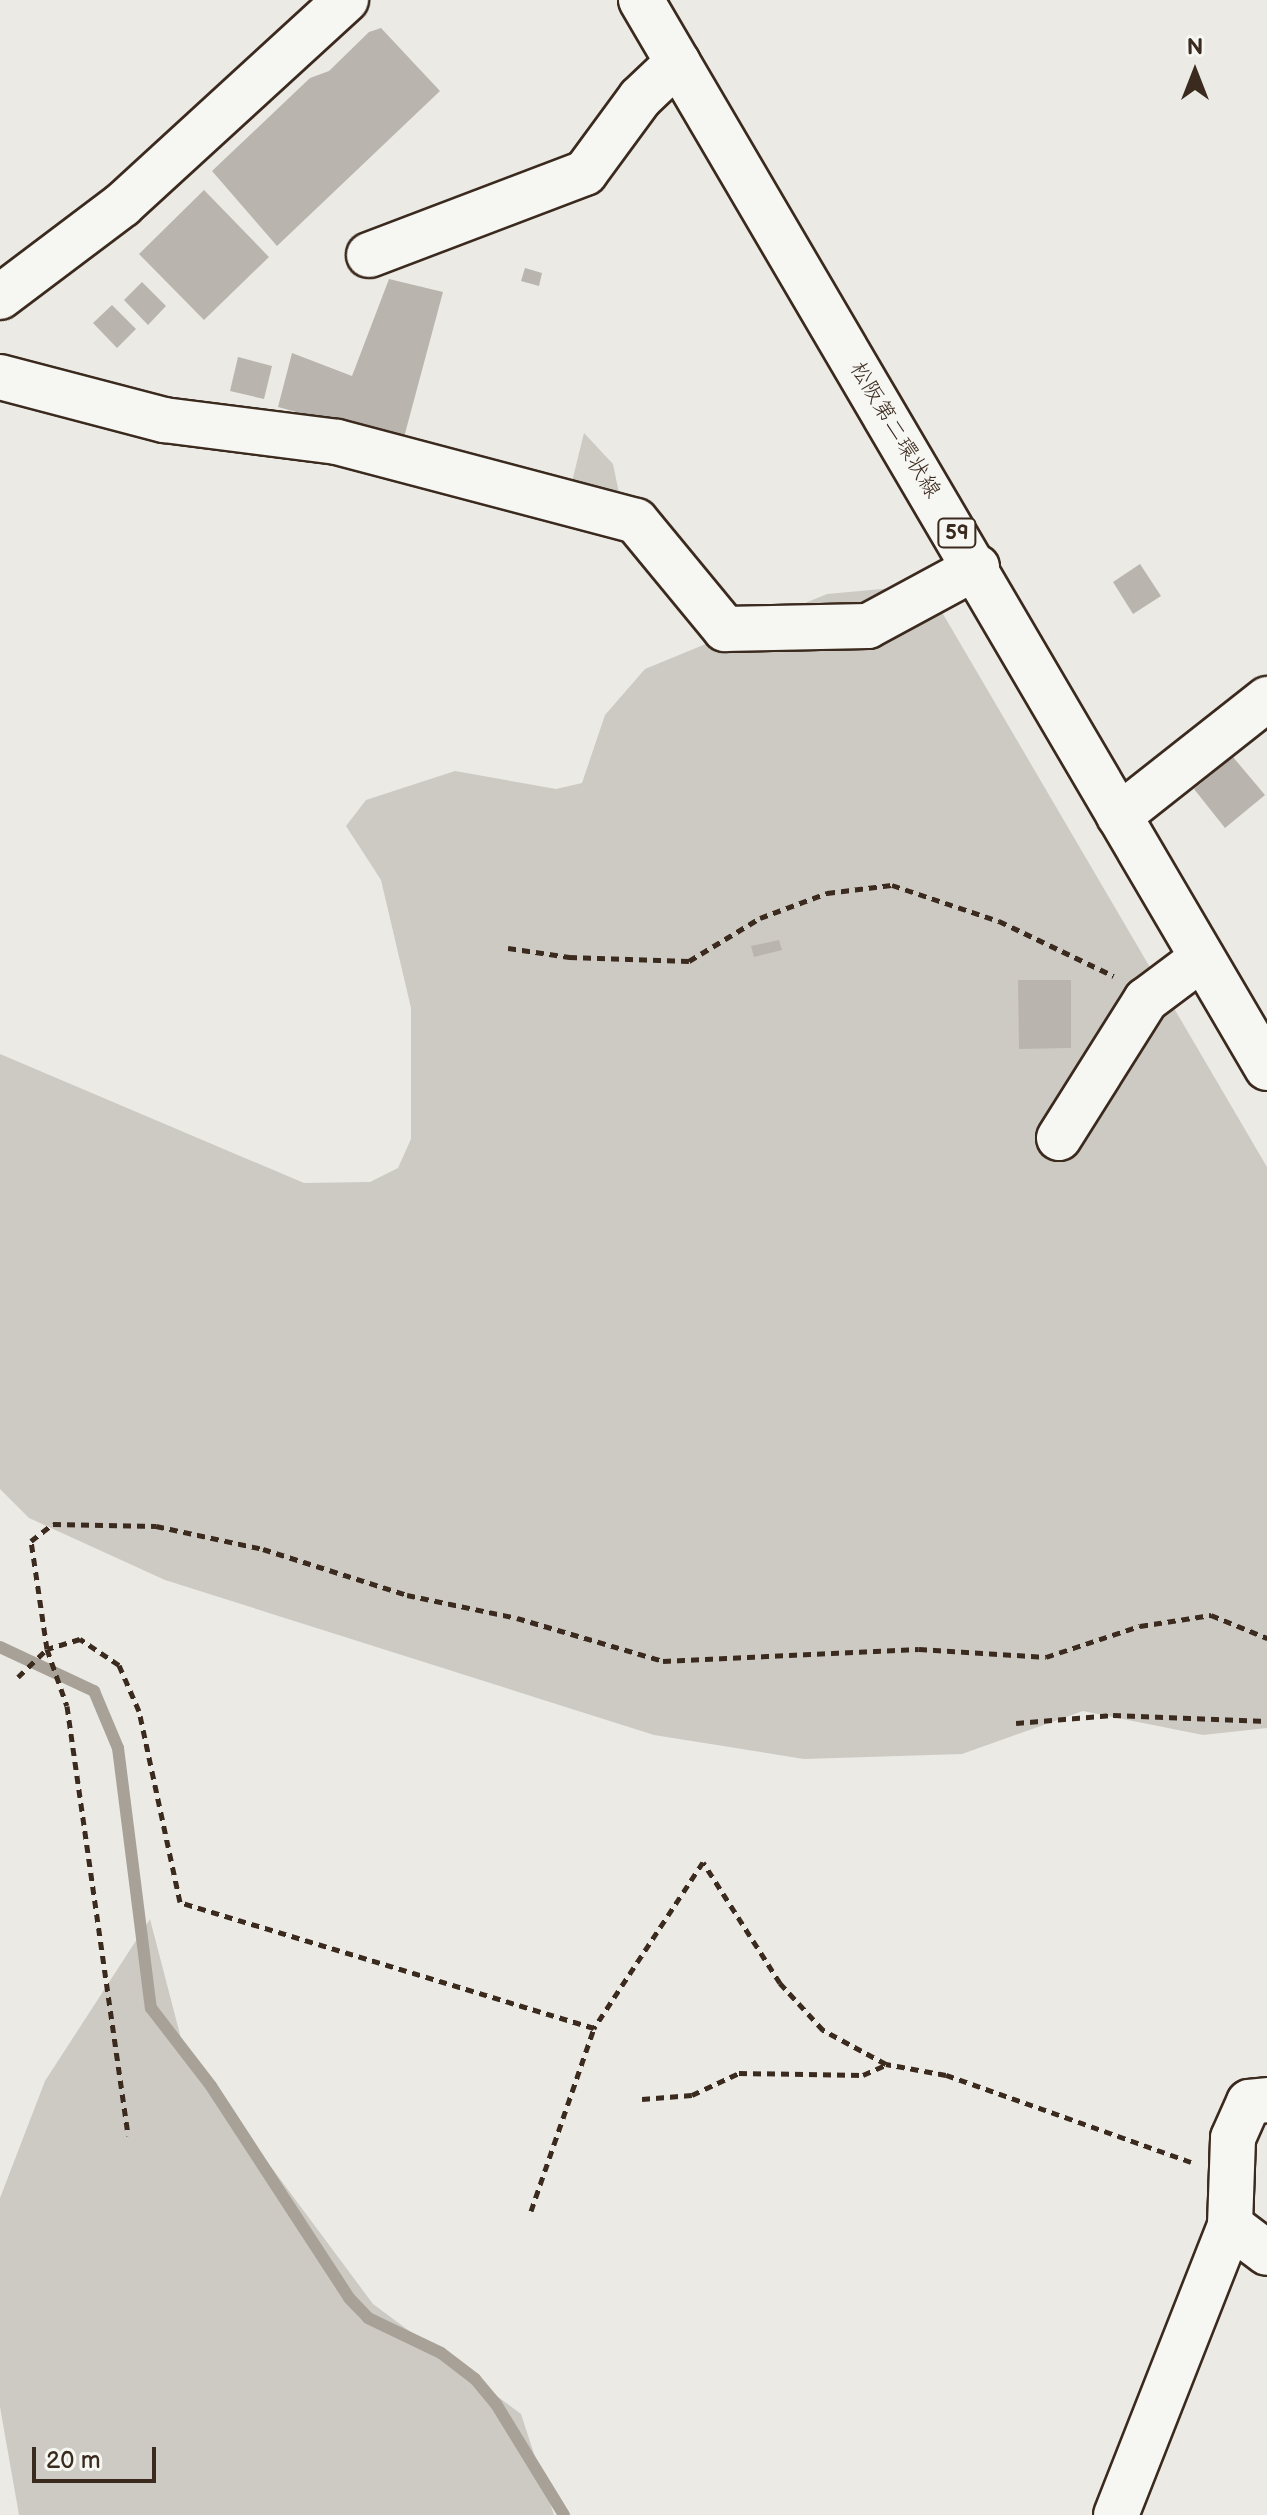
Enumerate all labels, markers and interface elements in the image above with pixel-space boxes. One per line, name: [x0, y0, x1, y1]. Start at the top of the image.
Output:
north arrow: [1155, 32, 1235, 112]
text: N: [1187, 34, 1203, 61]
street label: 松阪第二環状線: [844, 357, 946, 503]
road number: 59: [937, 517, 977, 549]
scale bar: [36, 2431, 160, 2481]
text: 20 m: [46, 2446, 101, 2475]

